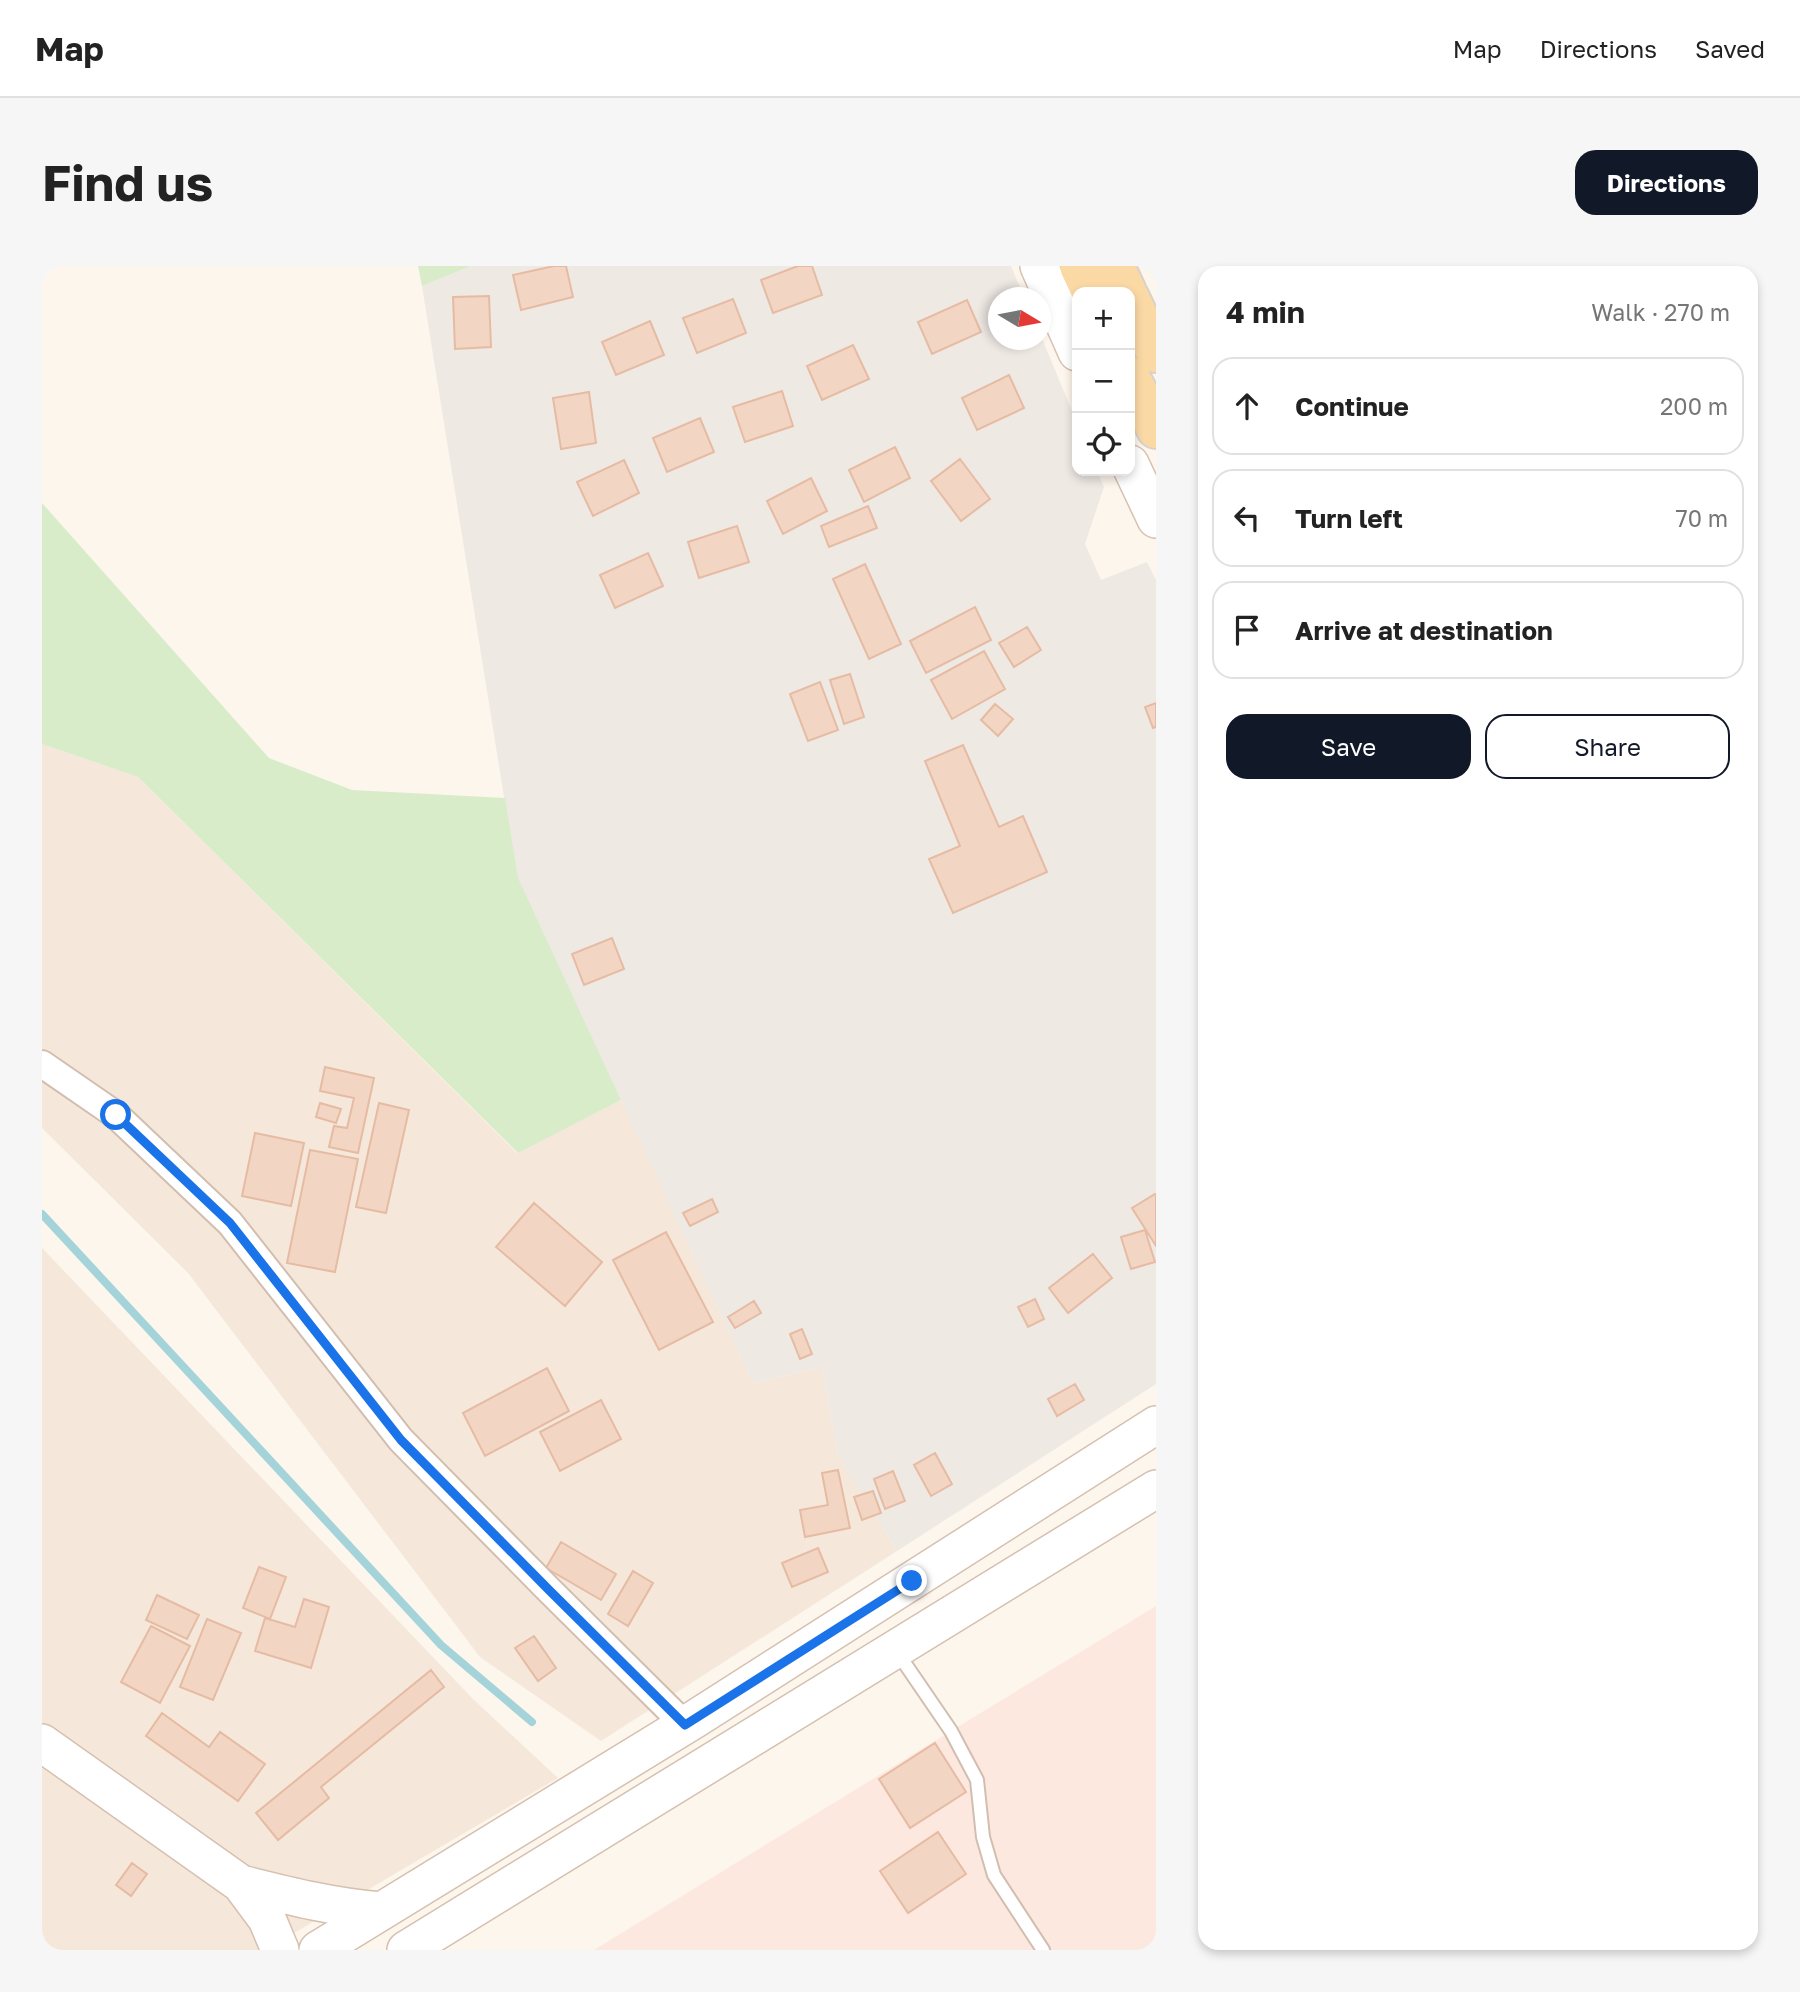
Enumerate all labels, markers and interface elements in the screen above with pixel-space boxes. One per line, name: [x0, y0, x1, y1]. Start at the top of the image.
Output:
text: Map: [35, 29, 104, 68]
text: Map: [1453, 34, 1502, 63]
text: Directions: [1540, 34, 1657, 63]
text: Saved: [1695, 34, 1765, 63]
button: Directions: [1575, 150, 1758, 215]
text: Find us: [42, 153, 213, 212]
north arrow: [988, 287, 1051, 350]
map controls: [1072, 287, 1135, 476]
button: +: [1072, 287, 1135, 350]
text: 4 min: [1226, 294, 1305, 330]
text: Walk · 270 m: [1591, 298, 1730, 326]
button: −: [1072, 350, 1135, 413]
icon: ahead: [1228, 387, 1266, 425]
text: Continue: [1295, 391, 1409, 422]
text: 200 m: [1660, 392, 1728, 420]
button: locate: [1072, 413, 1135, 476]
icon: left: [1228, 499, 1266, 537]
text: Turn left: [1295, 503, 1403, 534]
text: 70 m: [1675, 504, 1728, 532]
icon: arrive: [1228, 611, 1266, 649]
text: Arrive at destination: [1295, 615, 1553, 646]
button: Save: [1226, 714, 1471, 779]
button: Share: [1485, 714, 1730, 779]
route start: [100, 1099, 131, 1130]
route end: [896, 1565, 927, 1596]

